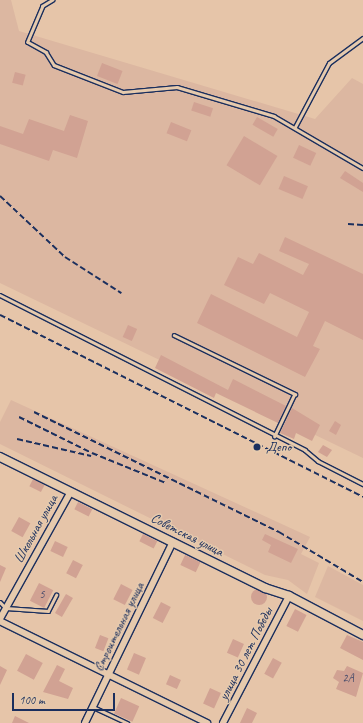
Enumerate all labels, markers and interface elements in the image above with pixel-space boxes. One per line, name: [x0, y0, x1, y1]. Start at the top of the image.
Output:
place label: Депо: [266, 439, 291, 455]
marker: Депо: [251, 441, 263, 453]
street label: Школьная улица: [10, 492, 62, 566]
street label: Советская улица: [147, 509, 227, 561]
street label: Строительная улица: [90, 579, 148, 675]
house number: 5: [39, 588, 45, 602]
street label: улица 30 лет Победы: [215, 605, 277, 703]
house number: 2А: [342, 672, 354, 686]
scale bar: [14, 685, 117, 711]
text: 100 m: [19, 692, 45, 708]

